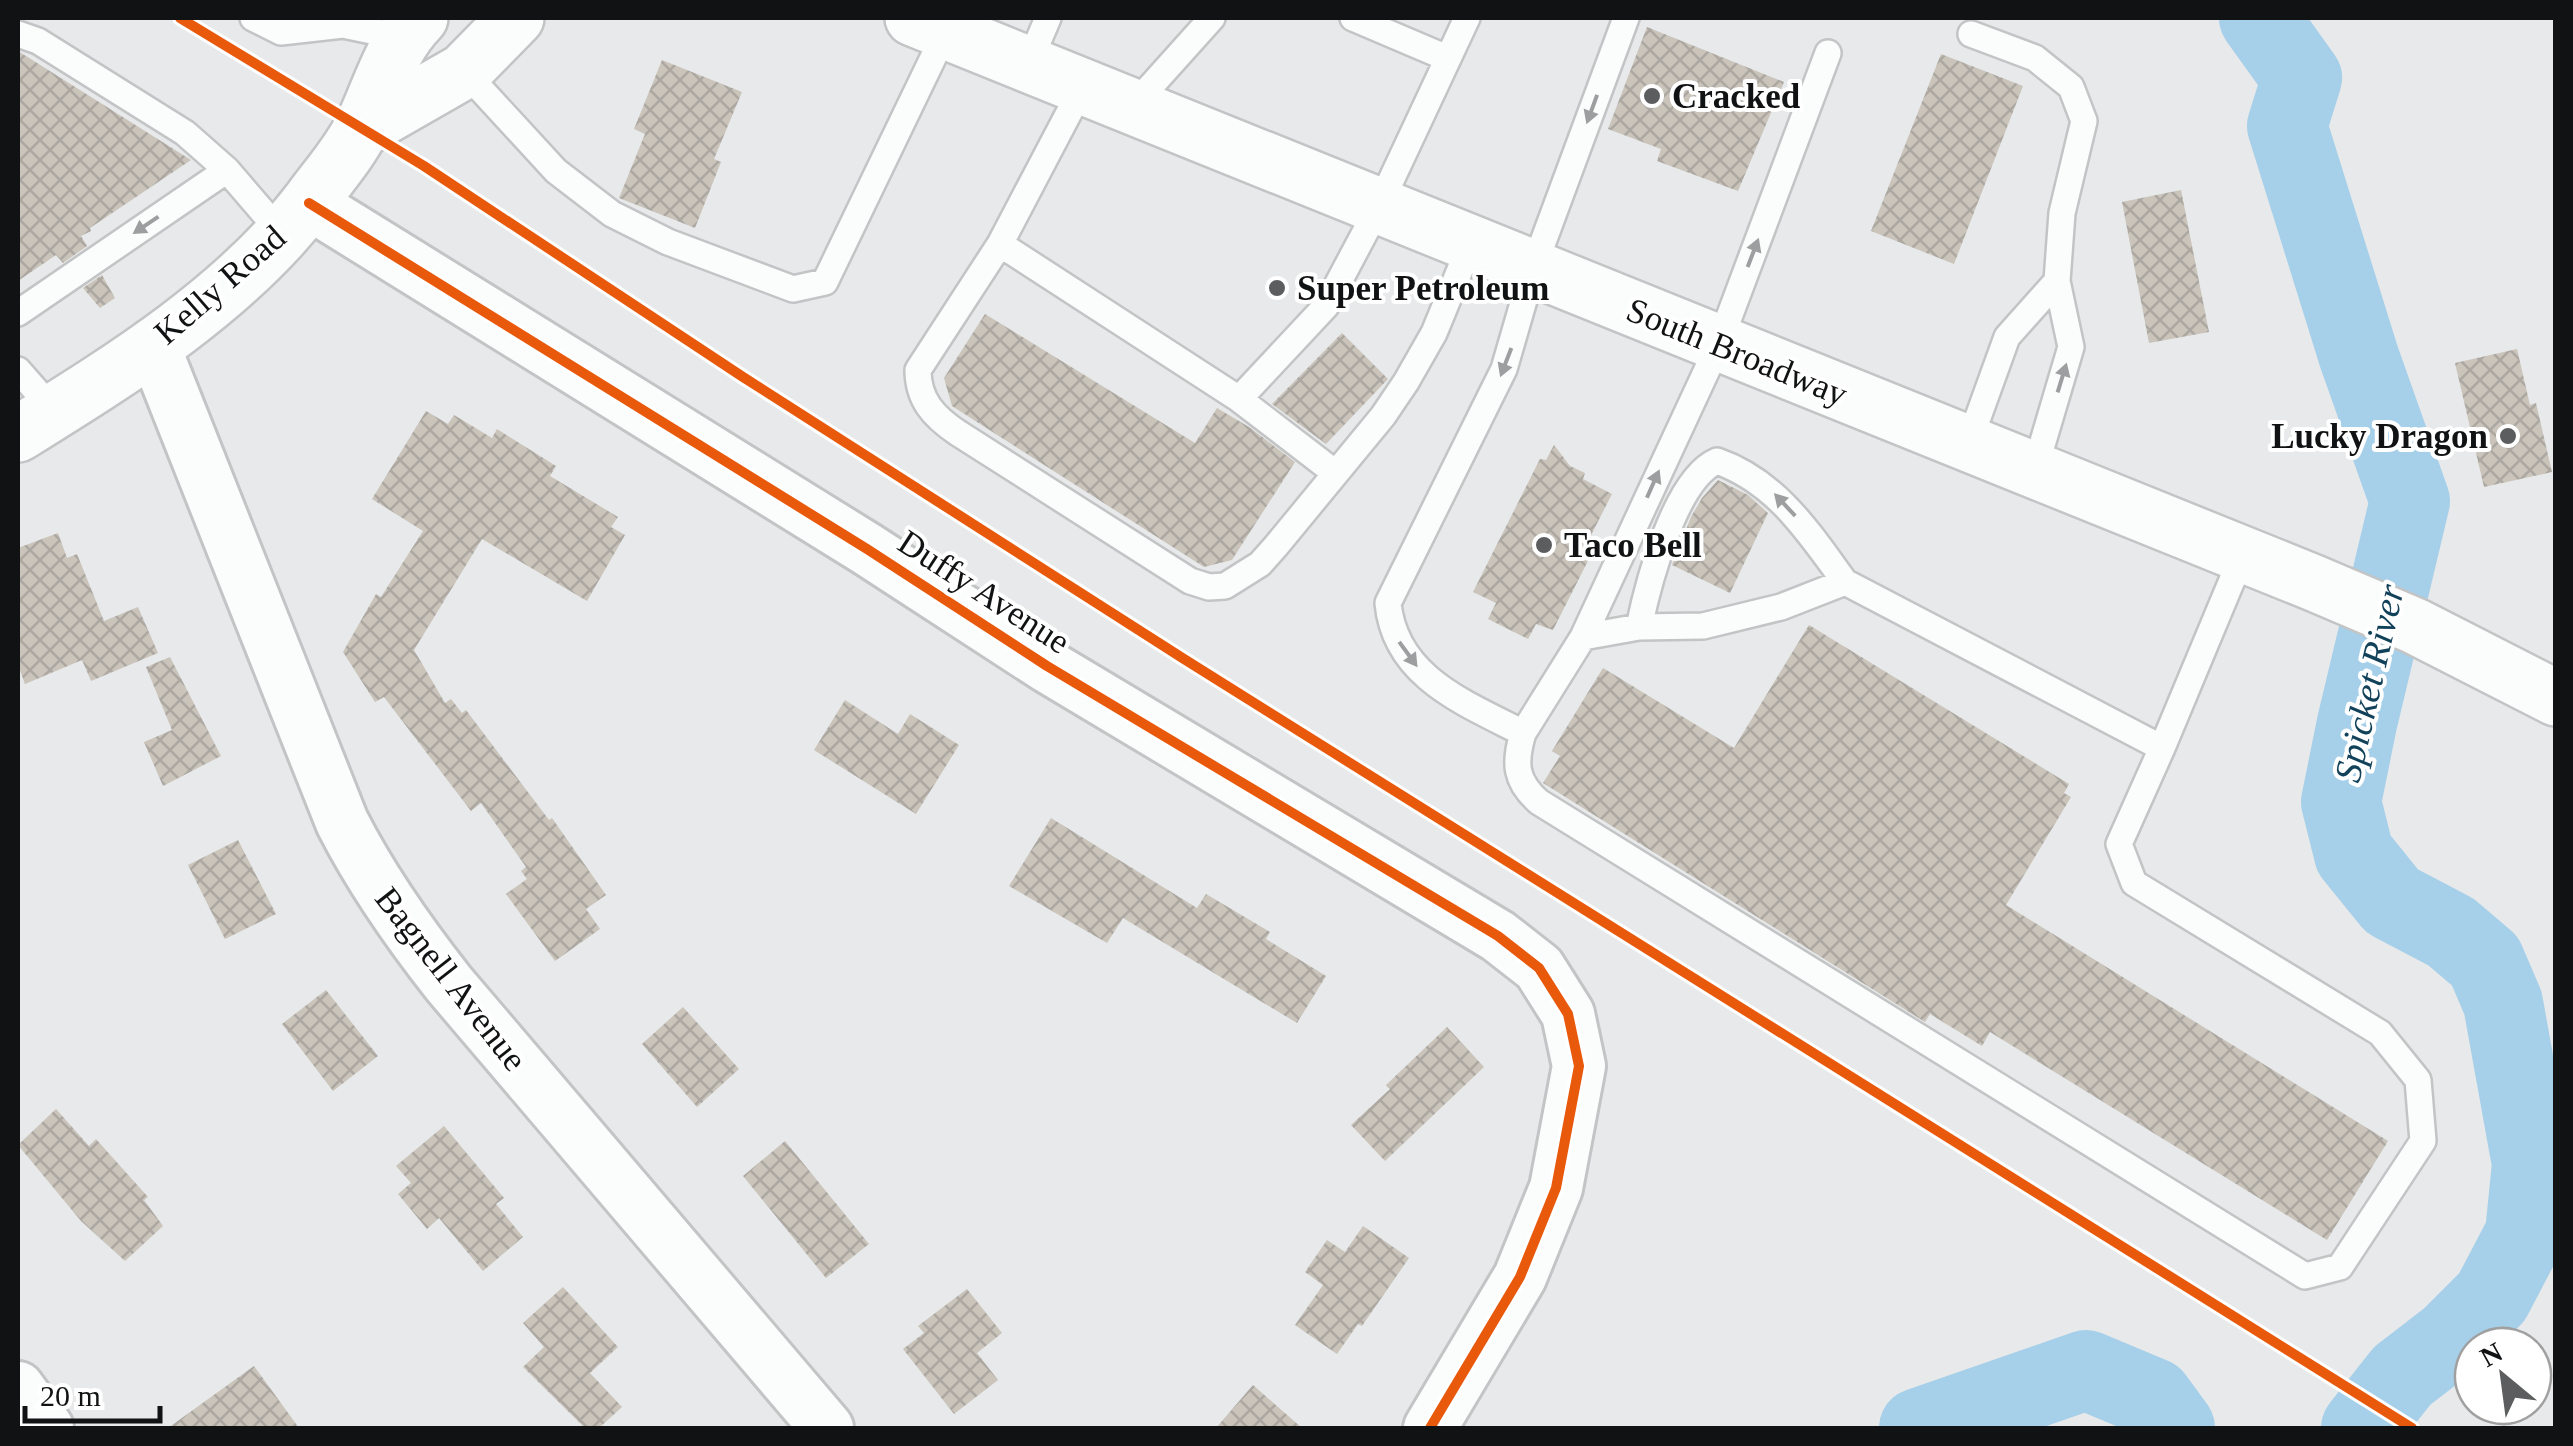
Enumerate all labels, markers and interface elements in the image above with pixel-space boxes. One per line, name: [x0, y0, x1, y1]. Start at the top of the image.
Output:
place label: Cracked: [1672, 77, 1801, 116]
marker: Cracked: [1641, 85, 1663, 107]
one-way arrow: [1584, 94, 1599, 124]
one-way arrow: [133, 215, 160, 234]
street label: Kelly Road: [147, 217, 294, 352]
one-way arrow: [1746, 237, 1761, 267]
place label: Super Petroleum: [1297, 269, 1549, 308]
marker: Super Petroleum: [1266, 277, 1288, 299]
street label: South Broadway: [1621, 290, 1853, 414]
one-way arrow: [1497, 347, 1513, 377]
one-way arrow: [2055, 363, 2070, 393]
place label: Lucky Dragon: [2271, 417, 2488, 456]
marker: Lucky Dragon: [2497, 425, 2519, 447]
one-way arrow: [1645, 469, 1661, 499]
one-way arrow: [1774, 493, 1797, 517]
street label: Duffy Avenue: [891, 522, 1077, 662]
place label: Taco Bell: [1564, 526, 1702, 565]
marker: Taco Bell: [1533, 534, 1555, 556]
water label: Spicket River: [2326, 580, 2412, 786]
one-way arrow: [1398, 641, 1417, 667]
street label: Bagnell Avenue: [367, 880, 535, 1078]
north arrow: [2453, 1326, 2553, 1426]
text: N: [2475, 1336, 2507, 1373]
scale bar: [25, 1361, 160, 1423]
text: 20 m: [40, 1379, 101, 1412]

